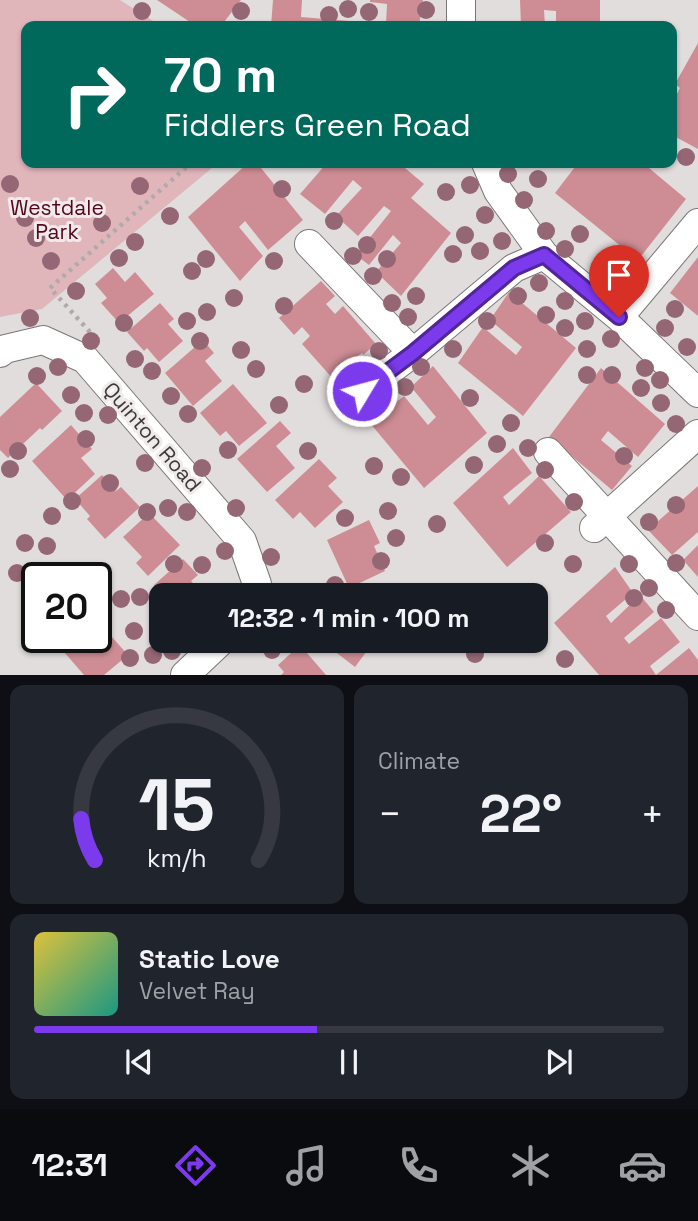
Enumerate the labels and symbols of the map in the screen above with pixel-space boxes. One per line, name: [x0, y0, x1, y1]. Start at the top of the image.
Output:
park label: Westdale Park: [10, 194, 104, 245]
pin: [589, 245, 649, 317]
position arrow: [325, 354, 399, 428]
street label: Quinton Road: [97, 376, 207, 497]
speed limit sign: 20: [21, 562, 112, 653]

